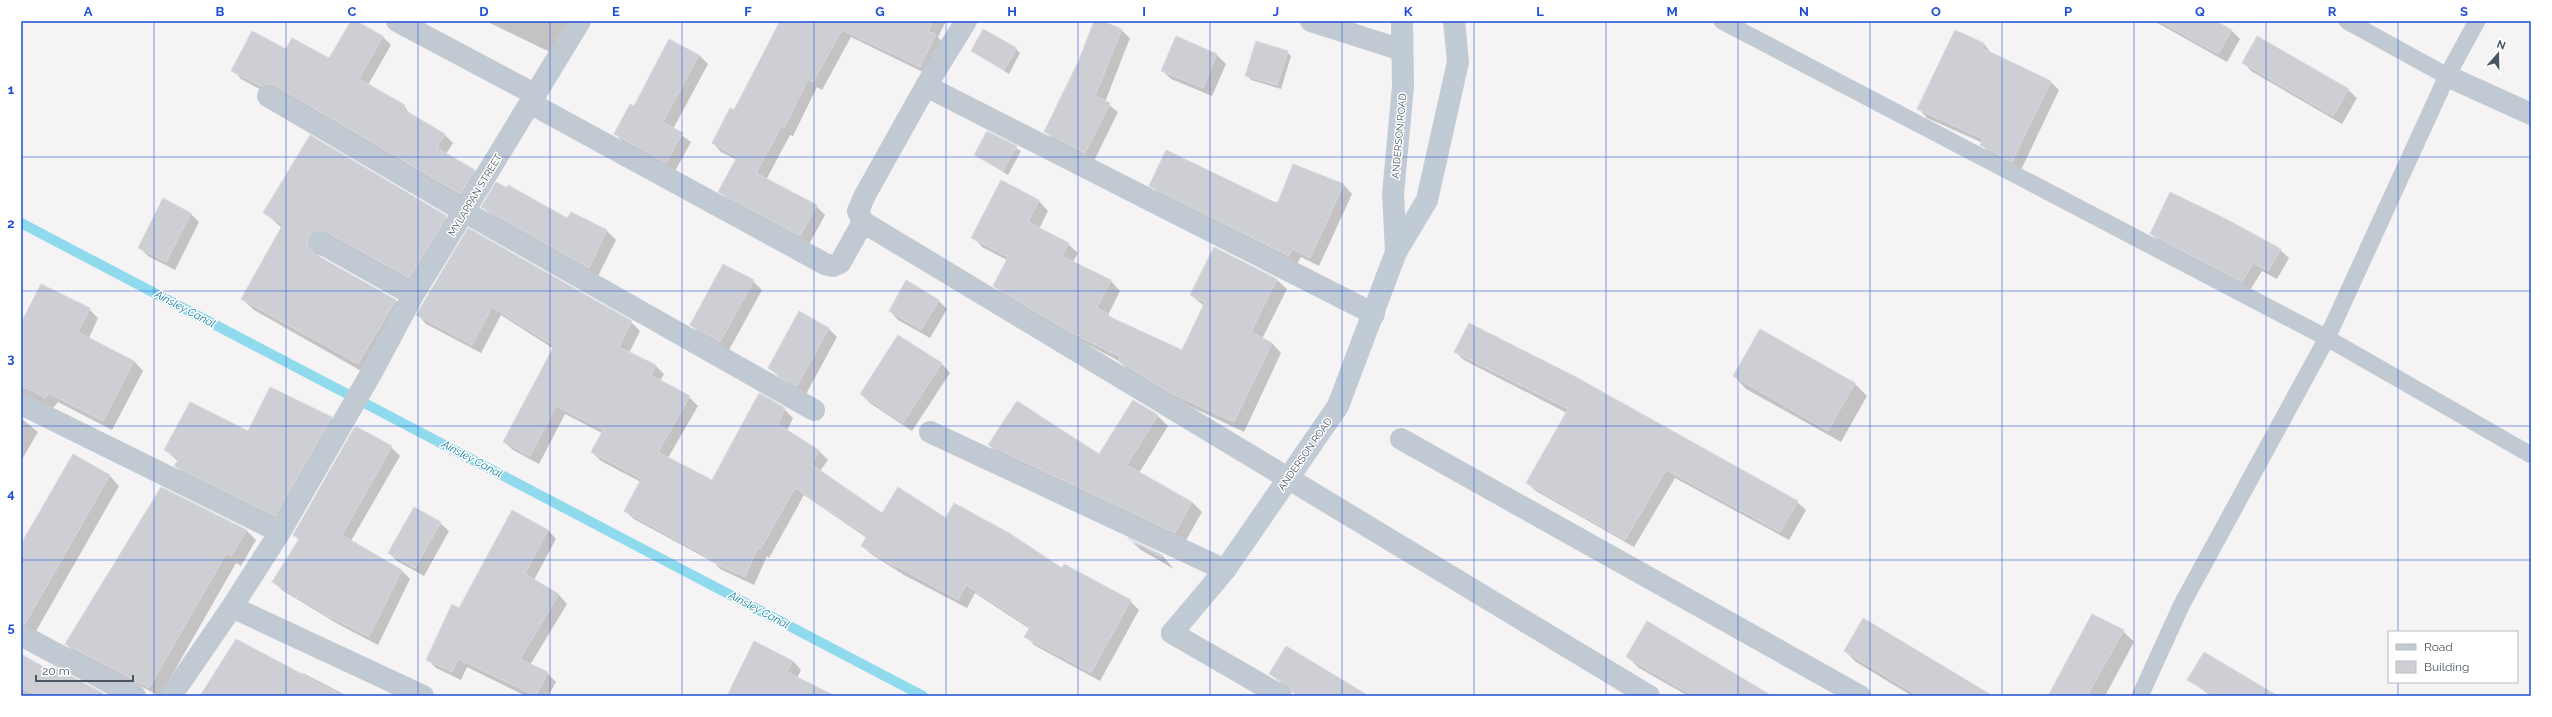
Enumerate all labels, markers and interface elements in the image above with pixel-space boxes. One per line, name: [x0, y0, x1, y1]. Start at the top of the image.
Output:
text: A: [84, 4, 93, 19]
text: B: [216, 4, 225, 19]
text: C: [348, 4, 357, 19]
text: D: [479, 4, 489, 19]
text: E: [612, 4, 620, 19]
text: F: [744, 4, 752, 19]
text: G: [875, 4, 885, 19]
text: H: [1007, 4, 1017, 19]
text: I: [1142, 4, 1146, 19]
text: J: [1273, 4, 1279, 19]
text: K: [1404, 4, 1413, 19]
text: L: [1536, 4, 1544, 19]
text: M: [1666, 4, 1678, 19]
text: N: [1799, 4, 1809, 19]
text: O: [1931, 4, 1941, 19]
text: P: [2064, 4, 2072, 19]
text: Q: [2195, 4, 2205, 19]
text: R: [2328, 4, 2337, 19]
text: S: [2460, 4, 2468, 19]
north arrow: [2478, 34, 2518, 74]
text: N: [2495, 38, 2507, 53]
text: 1: [8, 82, 15, 97]
street label: ANDERSON ROAD: [1390, 93, 1408, 179]
street label: MYLAPPAN STREET: [446, 152, 504, 238]
text: 2: [7, 216, 15, 231]
water label: Ainsley Canal: [152, 287, 218, 330]
text: 3: [7, 351, 15, 366]
street label: ANDERSON ROAD: [1276, 416, 1334, 492]
water label: Ainsley Canal: [439, 437, 505, 480]
text: 4: [7, 486, 15, 501]
water label: Ainsley Canal: [726, 588, 792, 631]
text: 5: [7, 620, 15, 635]
legend: [2388, 631, 2518, 683]
text: Road: [2424, 640, 2453, 654]
scale bar: [36, 657, 133, 683]
text: Building: [2424, 660, 2470, 674]
text: 20 m: [42, 664, 70, 678]

